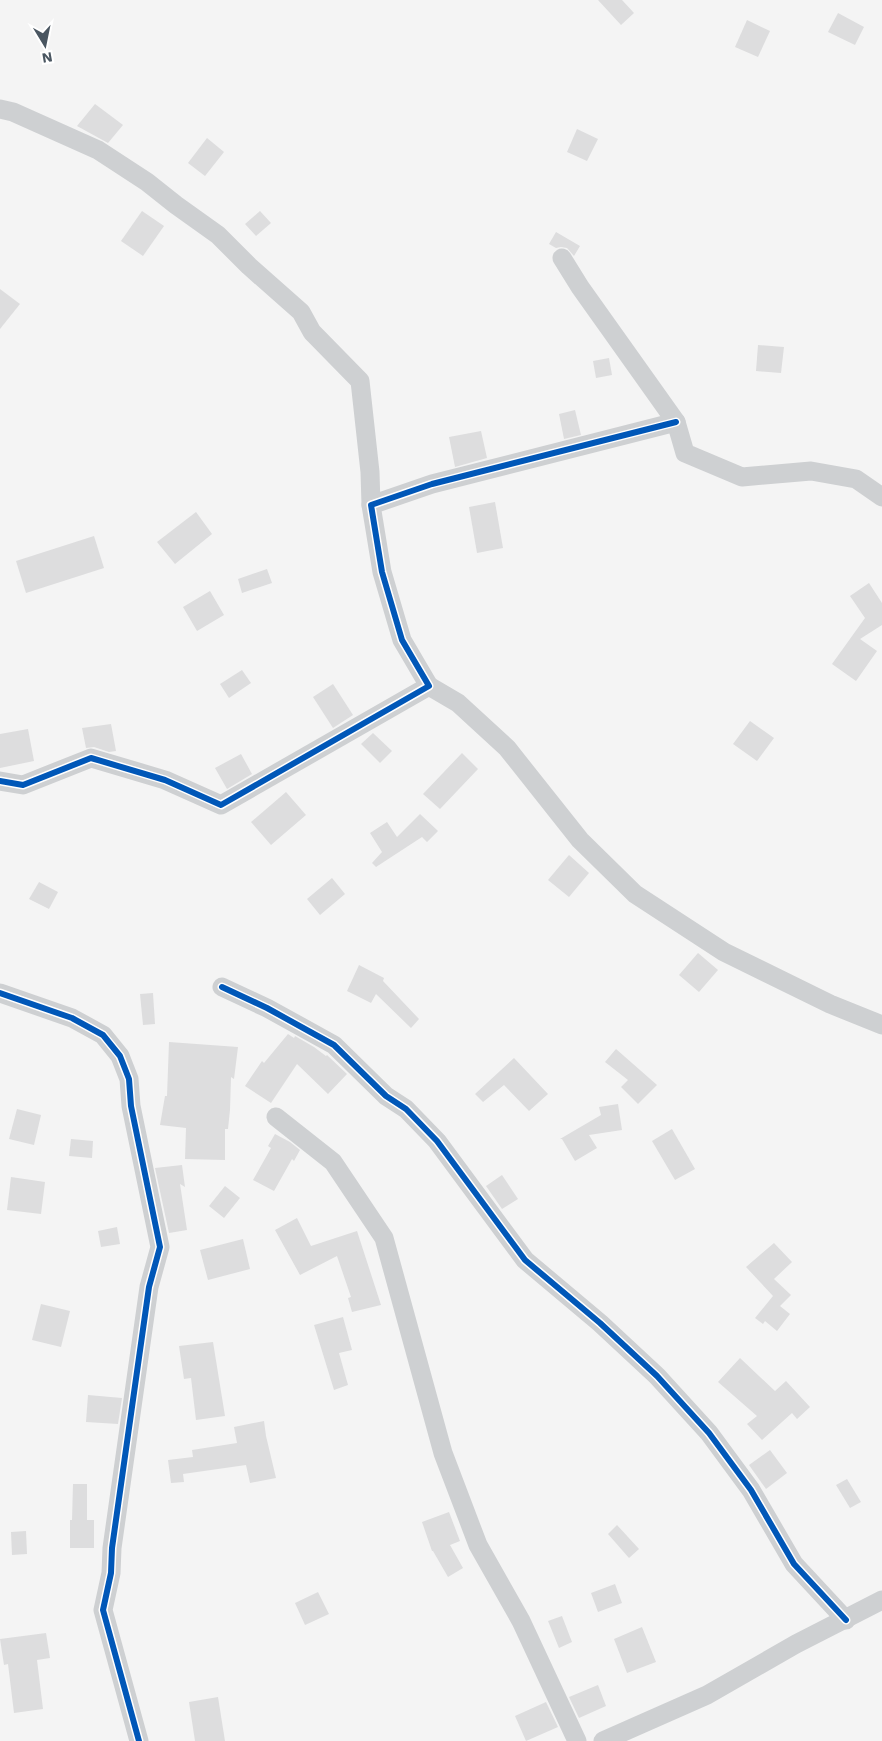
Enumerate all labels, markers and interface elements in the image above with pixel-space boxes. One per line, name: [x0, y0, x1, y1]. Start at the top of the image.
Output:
north arrow: [20, 20, 70, 70]
text: N: [41, 49, 54, 67]

